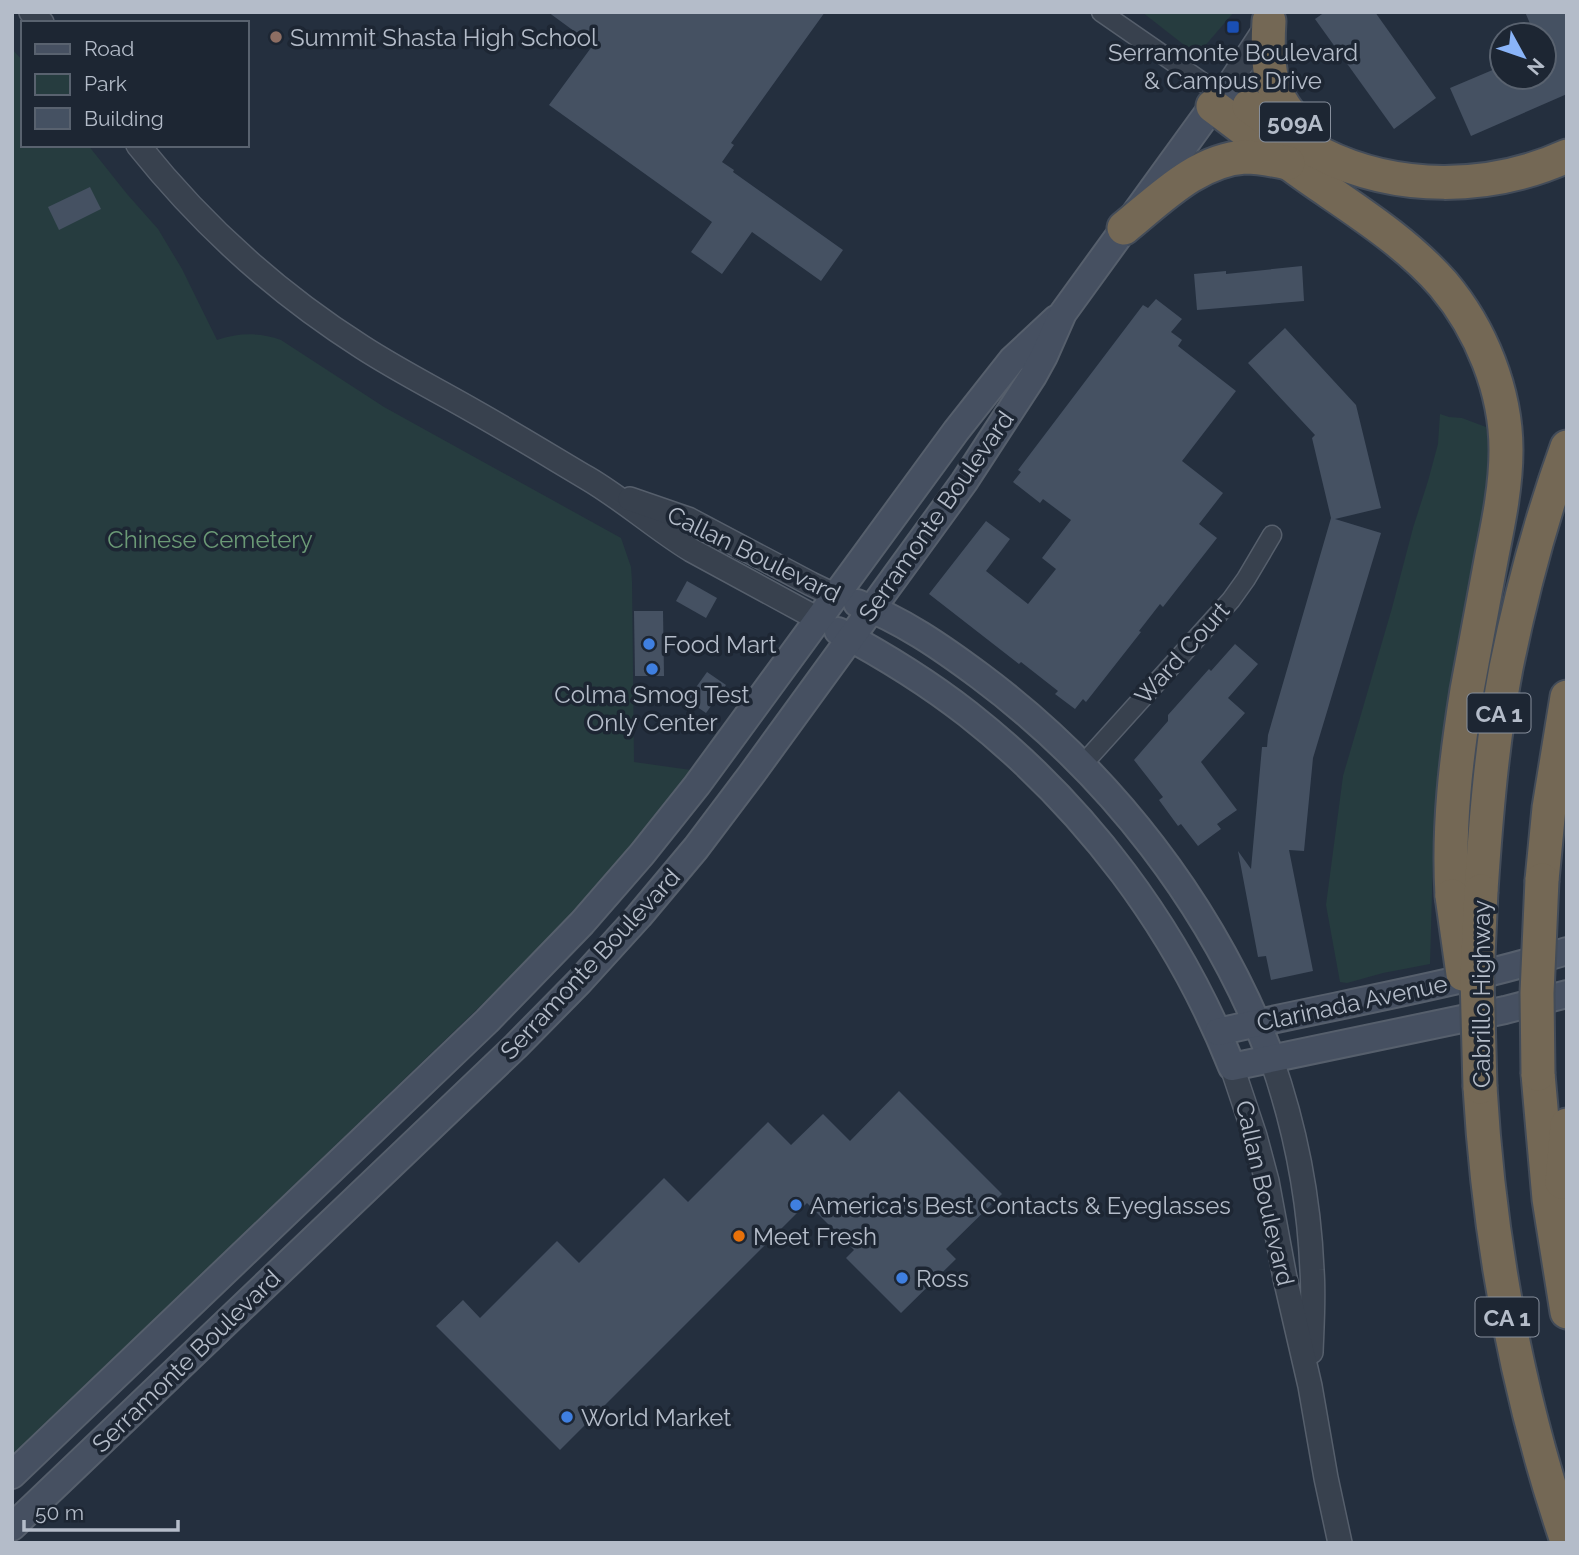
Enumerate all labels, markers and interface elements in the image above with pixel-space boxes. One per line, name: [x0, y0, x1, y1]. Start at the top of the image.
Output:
marker: Serramonte Boulevard & Campus Drive: [1225, 19, 1241, 35]
legend: [21, 21, 248, 147]
north arrow: [1488, 21, 1558, 91]
place label: Summit Shasta High School: [290, 23, 598, 52]
marker: Summit Shasta High School: [268, 29, 284, 45]
text: Road: [84, 36, 134, 61]
place label: Serramonte Boulevard & Campus Drive: [1108, 38, 1358, 95]
text: N: [1523, 54, 1549, 80]
text: Park: [84, 71, 127, 96]
road number: 509A: [1260, 102, 1330, 141]
text: Building: [84, 106, 164, 131]
street label: Serramonte Boulevard: [852, 405, 1020, 627]
street label: Callan Boulevard: [663, 500, 845, 608]
park label: Chinese Cemetery: [107, 525, 313, 554]
street label: Ward Court: [1129, 596, 1235, 710]
place label: Food Mart: [663, 630, 776, 659]
marker: Food Mart: [641, 636, 657, 652]
marker: Colma Smog Test Only Center: [644, 661, 660, 677]
place label: Colma Smog Test Only Center: [554, 680, 750, 737]
road number: CA 1: [1468, 694, 1530, 733]
street label: Serramonte Boulevard: [494, 863, 686, 1065]
street label: Cabrillo Highway: [1467, 900, 1496, 1088]
street label: Clarinada Avenue: [1254, 969, 1450, 1037]
street label: Callan Boulevard: [1230, 1098, 1300, 1288]
place label: America's Best Contacts & Eyeglasses: [810, 1191, 1231, 1220]
marker: America's Best Contacts & Eyeglasses: [788, 1197, 804, 1213]
place label: Meet Fresh: [753, 1222, 877, 1251]
marker: Meet Fresh: [731, 1228, 747, 1244]
street label: Serramonte Boulevard: [86, 1264, 286, 1458]
place label: Ross: [916, 1264, 969, 1293]
marker: Ross: [894, 1270, 910, 1286]
road number: CA 1: [1476, 1298, 1538, 1336]
place label: World Market: [581, 1403, 731, 1432]
marker: World Market: [559, 1409, 575, 1425]
scale bar: [24, 1488, 178, 1532]
text: 50 m: [35, 1500, 84, 1525]

